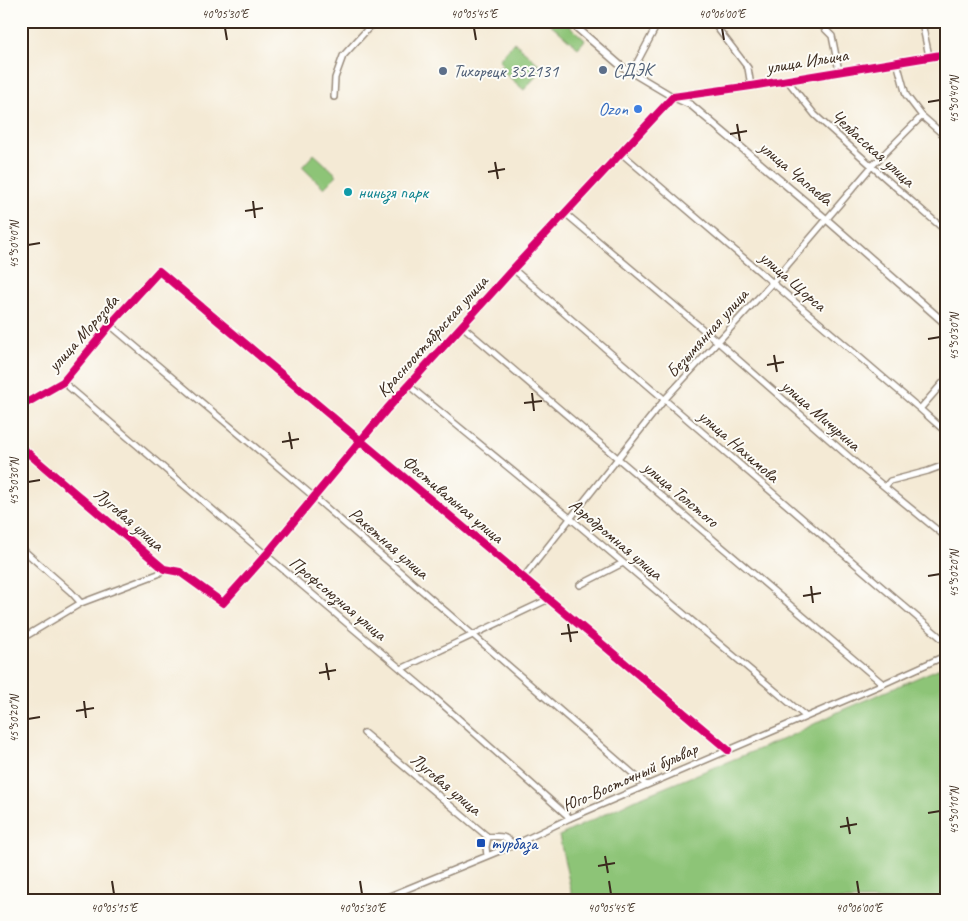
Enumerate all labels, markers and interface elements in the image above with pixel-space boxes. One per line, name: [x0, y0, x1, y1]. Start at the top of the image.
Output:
text: 40°05'30"E: [202, 6, 250, 22]
text: 40°05'45"E: [451, 6, 499, 22]
text: 40°06'00"E: [699, 6, 747, 22]
street label: улица Ильича: [764, 43, 851, 78]
place label: СДЭК: [613, 59, 656, 81]
place label: Тихорецк 352131: [453, 60, 559, 82]
marker: СДЭК: [597, 64, 609, 76]
marker: Тихорецк 352131: [437, 65, 449, 77]
text: 45°50'40"N: [946, 75, 962, 124]
place label: Ozon: [598, 98, 629, 120]
marker: Ozon: [632, 103, 644, 115]
street label: Челбасская улица: [827, 105, 920, 192]
street label: улица Чапаева: [754, 135, 838, 211]
place label: ниньзя парк: [358, 181, 430, 204]
marker: ниньзя парк: [342, 186, 354, 198]
text: 45°50'40"N: [6, 220, 22, 269]
street label: улица Щорса: [754, 246, 832, 317]
street label: Краснооктябрьская улица: [372, 269, 494, 401]
street label: Безымянная улица: [661, 283, 755, 383]
street label: улица Морозова: [42, 289, 125, 377]
text: 45°50'30"N: [946, 312, 962, 361]
street label: улица Мичурина: [776, 374, 866, 456]
street label: улица Нахимова: [693, 404, 785, 488]
street label: Фестивальная улица: [398, 450, 510, 549]
street label: улица Толстого: [638, 455, 724, 533]
text: 45°50'30"N: [6, 457, 22, 506]
street label: Луговая улица: [90, 483, 169, 556]
street label: Аэродромная улица: [565, 494, 668, 585]
street label: Ракетная улица: [345, 502, 434, 584]
text: 45°50'20"N: [946, 549, 962, 598]
street label: Профсоюзная улица: [284, 551, 392, 647]
text: 45°50'20"N: [6, 694, 22, 743]
street label: Юго-Восточный бульвар: [559, 737, 702, 817]
street label: Луговая улица: [406, 748, 487, 821]
text: 45°50'10"N: [946, 786, 962, 835]
place label: турбаза: [491, 832, 539, 855]
marker: турбаза: [475, 837, 487, 849]
text: 40°05'15"E: [91, 900, 139, 916]
text: 40°05'30"E: [339, 900, 387, 916]
text: 40°05'45"E: [588, 900, 636, 916]
text: 40°06'00"E: [836, 900, 884, 916]

